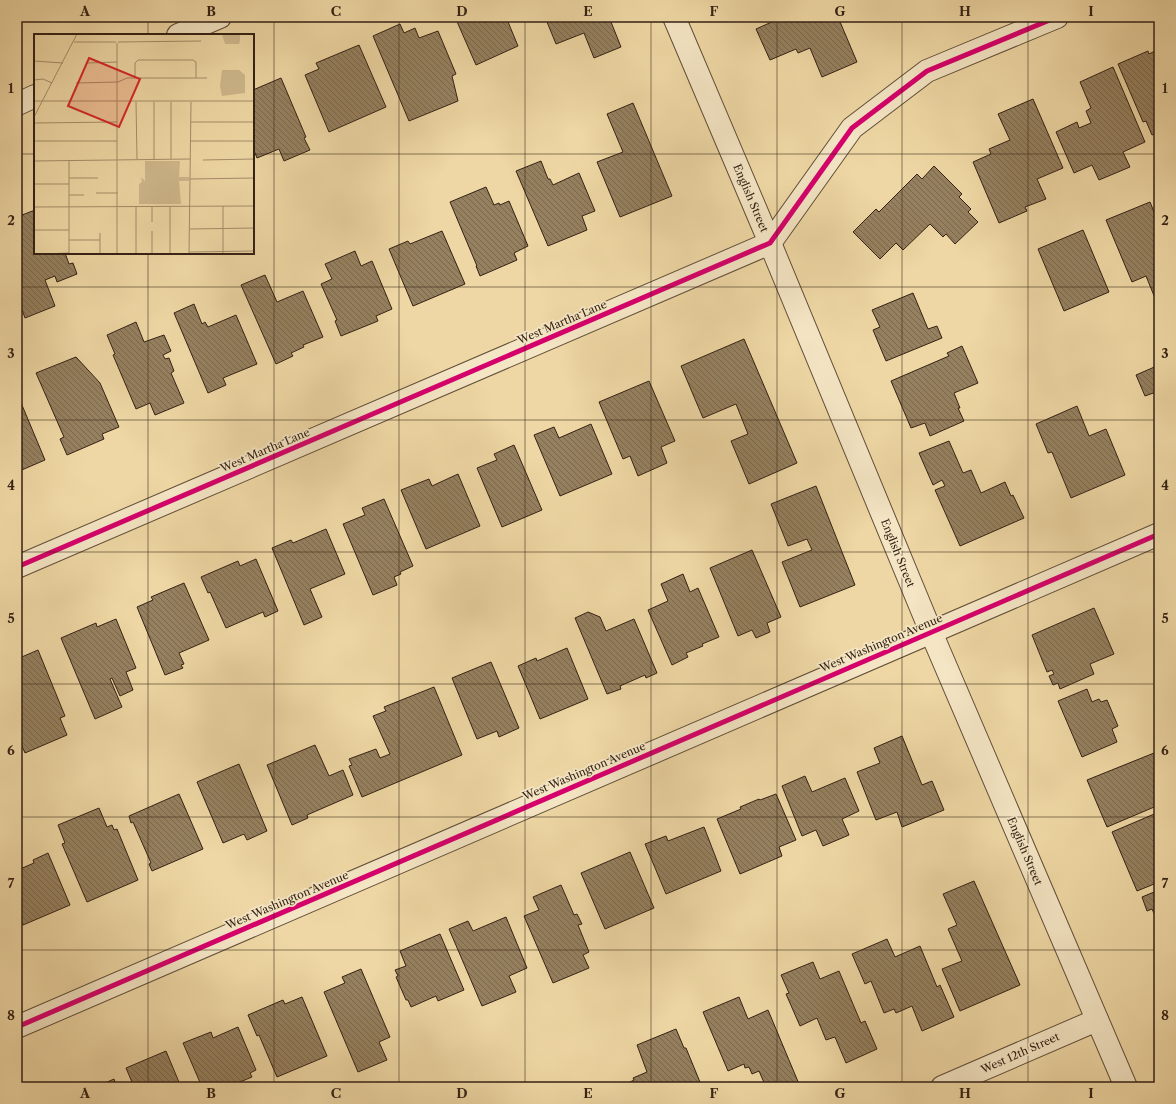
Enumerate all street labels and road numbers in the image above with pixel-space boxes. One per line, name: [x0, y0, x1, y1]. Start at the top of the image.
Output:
street label: English Street: [730, 162, 772, 234]
street label: West Martha Lane: [514, 297, 609, 348]
street label: West Martha Lane: [217, 425, 312, 476]
street label: English Street: [878, 517, 918, 589]
street label: West Washington Avenue: [817, 611, 945, 676]
street label: West Washington Avenue: [520, 739, 648, 804]
street label: English Street: [1004, 815, 1046, 887]
street label: West Washington Avenue: [223, 868, 351, 933]
street label: West 12th Street: [978, 1029, 1062, 1077]

